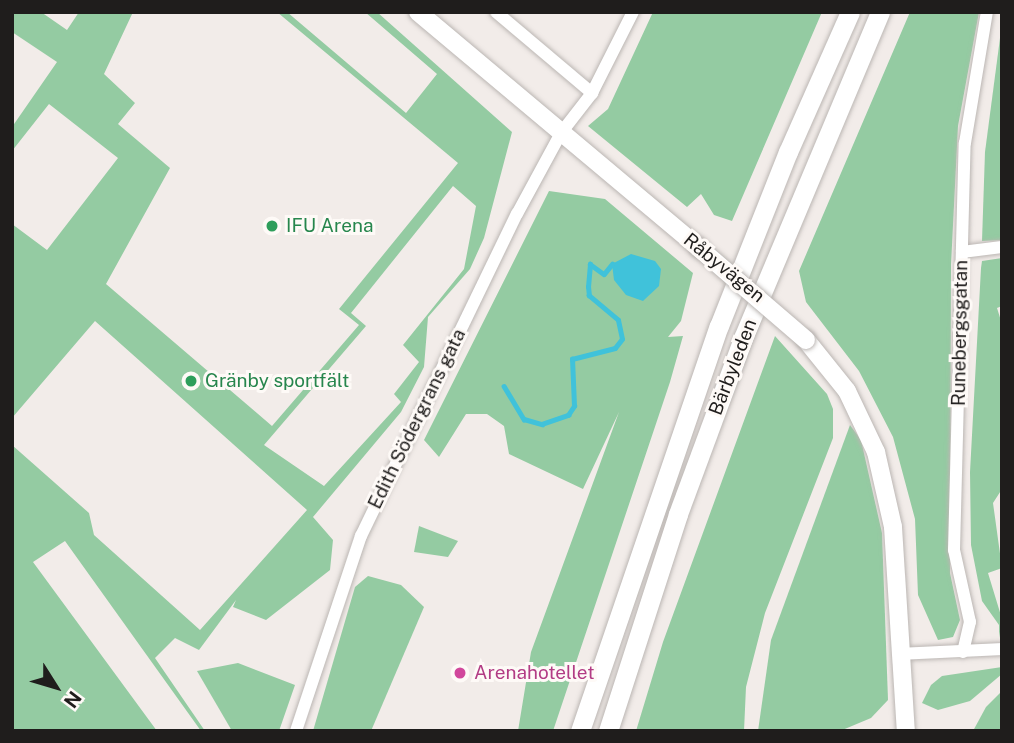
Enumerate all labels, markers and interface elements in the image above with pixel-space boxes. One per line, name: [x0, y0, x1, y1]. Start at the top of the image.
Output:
place label: IFU Arena: [286, 215, 374, 237]
marker: IFU Arena: [264, 218, 280, 234]
street label: Råbyvägen: [679, 228, 769, 308]
street label: Runebergsgatan: [947, 260, 973, 406]
street label: Bärbyleden: [704, 316, 762, 418]
street label: Edith Södergrans gata: [363, 325, 471, 513]
place label: Gränby sportfält: [205, 370, 349, 392]
marker: Gränby sportfält: [183, 373, 199, 389]
north arrow: [21, 652, 91, 722]
place label: Arenahotellet: [474, 662, 595, 684]
marker: Arenahotellet: [452, 665, 468, 681]
text: N: [60, 687, 86, 712]

